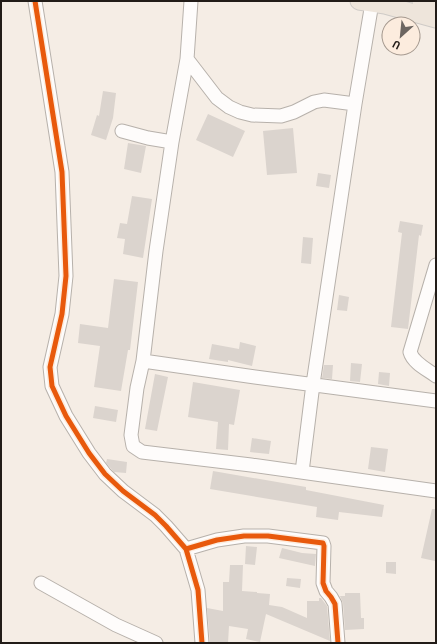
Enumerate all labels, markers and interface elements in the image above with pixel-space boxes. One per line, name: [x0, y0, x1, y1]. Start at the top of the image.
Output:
north arrow: [381, 16, 421, 56]
text: U: [390, 38, 402, 53]

